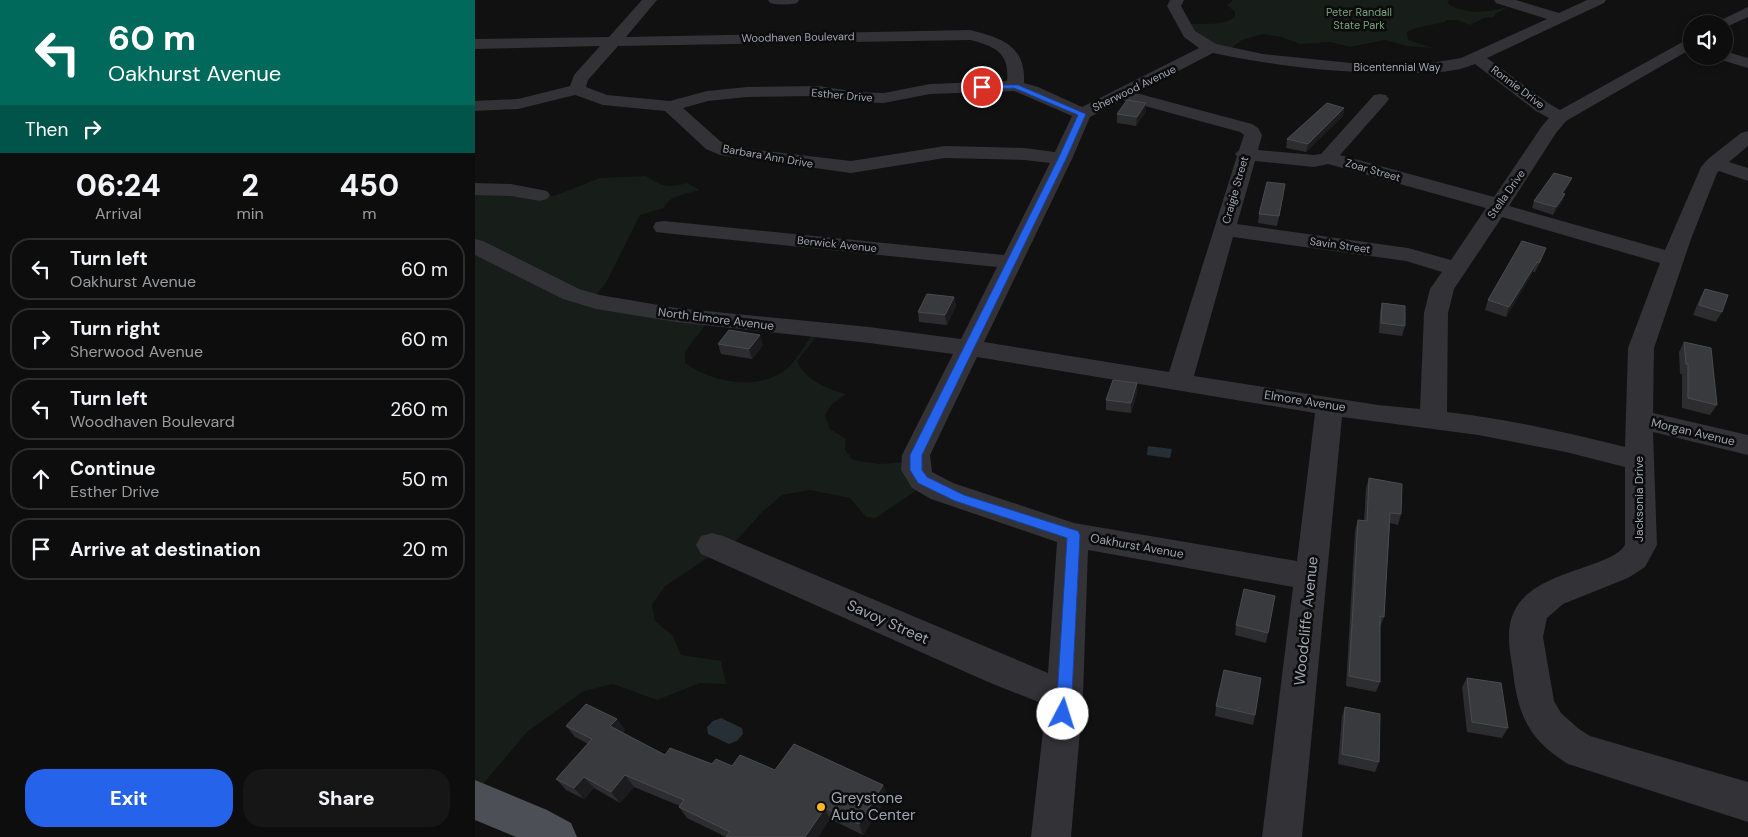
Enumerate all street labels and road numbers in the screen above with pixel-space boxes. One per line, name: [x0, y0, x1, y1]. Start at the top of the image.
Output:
street label: Woodhaven Boulevard: [741, 29, 855, 45]
street label: Bicentennial Way: [1353, 60, 1441, 74]
street label: Sherwood Avenue: [1090, 62, 1178, 114]
street label: Ronnie Drive: [1489, 62, 1547, 112]
street label: Esther Drive: [811, 85, 873, 105]
street label: Barbara Ann Drive: [722, 141, 814, 171]
street label: Craigie Street: [1219, 155, 1251, 225]
street label: Zoar Street: [1344, 155, 1402, 185]
street label: Stella Drive: [1484, 167, 1528, 221]
street label: Berwick Avenue: [796, 233, 878, 255]
street label: Savin Street: [1309, 234, 1371, 256]
street label: North Elmore Avenue: [657, 304, 775, 334]
street label: Elmore Avenue: [1263, 387, 1347, 415]
street label: Morgan Avenue: [1650, 415, 1737, 449]
street label: Jacksonia Drive: [1631, 456, 1647, 542]
street label: Oakhurst Avenue: [1089, 530, 1185, 562]
street label: Woodcliffe Avenue: [1289, 555, 1323, 687]
street label: Savoy Street: [844, 595, 932, 649]

